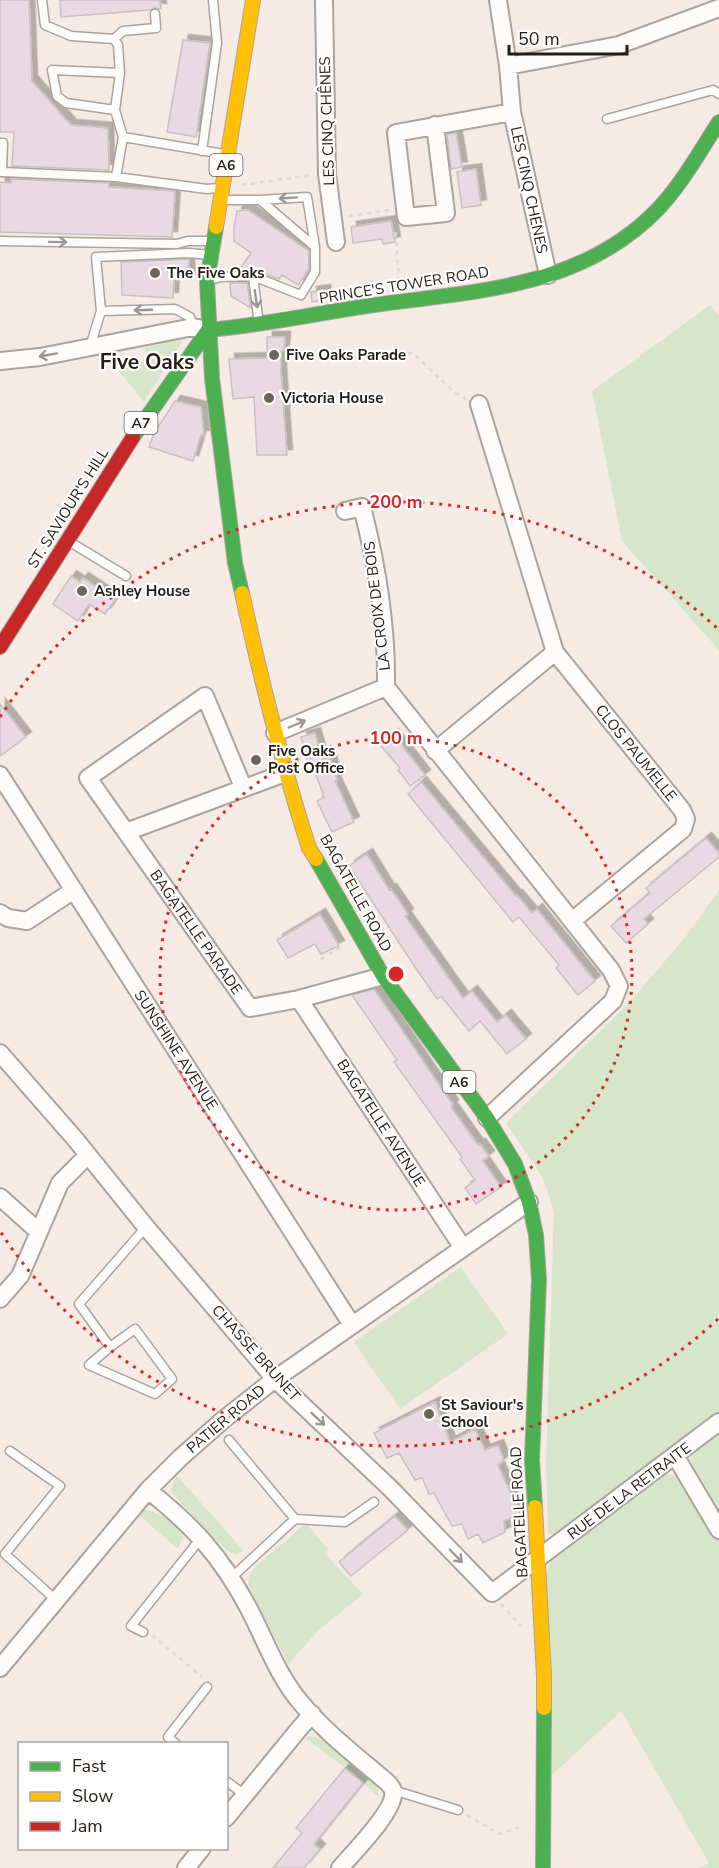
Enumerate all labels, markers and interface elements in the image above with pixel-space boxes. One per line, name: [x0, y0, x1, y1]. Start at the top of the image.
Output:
scale bar: [509, 18, 628, 56]
text: 50 m: [518, 27, 560, 51]
street label: LES CINQ CHÊNES: [315, 56, 339, 186]
street label: LES CINQ CHENES: [506, 125, 552, 255]
road number: A6: [210, 154, 242, 176]
one-way arrow: [278, 193, 298, 204]
one-way arrow: [48, 236, 68, 248]
street label: PRINCE'S TOWER ROAD: [318, 262, 490, 308]
place label: The Five Oaks: [167, 263, 265, 283]
marker: The Five Oaks: [148, 266, 162, 280]
one-way arrow: [250, 288, 261, 308]
one-way arrow: [134, 304, 154, 316]
place label: Five Oaks Parade: [286, 345, 406, 365]
district label: Five Oaks: [100, 348, 194, 376]
marker: Five Oaks Parade: [267, 348, 281, 362]
one-way arrow: [38, 350, 58, 361]
place label: Victoria House: [280, 388, 383, 408]
marker: Victoria House: [262, 391, 276, 405]
road number: A7: [124, 412, 158, 434]
street label: ST. SAVIOUR'S HILL: [23, 444, 113, 572]
text: 200 m: [369, 490, 423, 514]
street label: LA CROIX DE BOIS: [359, 540, 395, 672]
place label: Ashley House: [94, 581, 190, 601]
marker: Ashley House: [75, 584, 89, 598]
street label: CLOS PAUMELLE: [591, 700, 681, 806]
one-way arrow: [287, 718, 306, 729]
text: 100 m: [369, 726, 423, 750]
place label: Five Oaks Post Office: [268, 741, 344, 778]
marker: Five Oaks Post Office: [249, 753, 263, 767]
street label: BAGATELLE ROAD: [315, 831, 397, 955]
street label: BAGATELLE PARADE: [145, 866, 247, 998]
centre of rings: [386, 964, 406, 984]
street label: SUNSHINE AVENUE: [130, 986, 222, 1114]
street label: BAGATELLE AVENUE: [332, 1055, 430, 1191]
road number: A6: [442, 1071, 476, 1093]
street label: CHASSE BRUNET: [207, 1301, 305, 1405]
street label: PATIER ROAD: [182, 1380, 270, 1458]
place label: St Saviour's School: [441, 1395, 524, 1432]
marker: St Saviour's School: [422, 1407, 436, 1421]
one-way arrow: [310, 1412, 325, 1426]
street label: RUE DE LA RETRAITE: [563, 1438, 695, 1544]
street label: BAGATELLE ROAD: [506, 1446, 532, 1578]
one-way arrow: [449, 1549, 463, 1564]
legend: [18, 1742, 228, 1850]
text: Fast: [72, 1754, 107, 1778]
text: Slow: [72, 1784, 113, 1808]
text: Jam: [71, 1814, 103, 1838]

